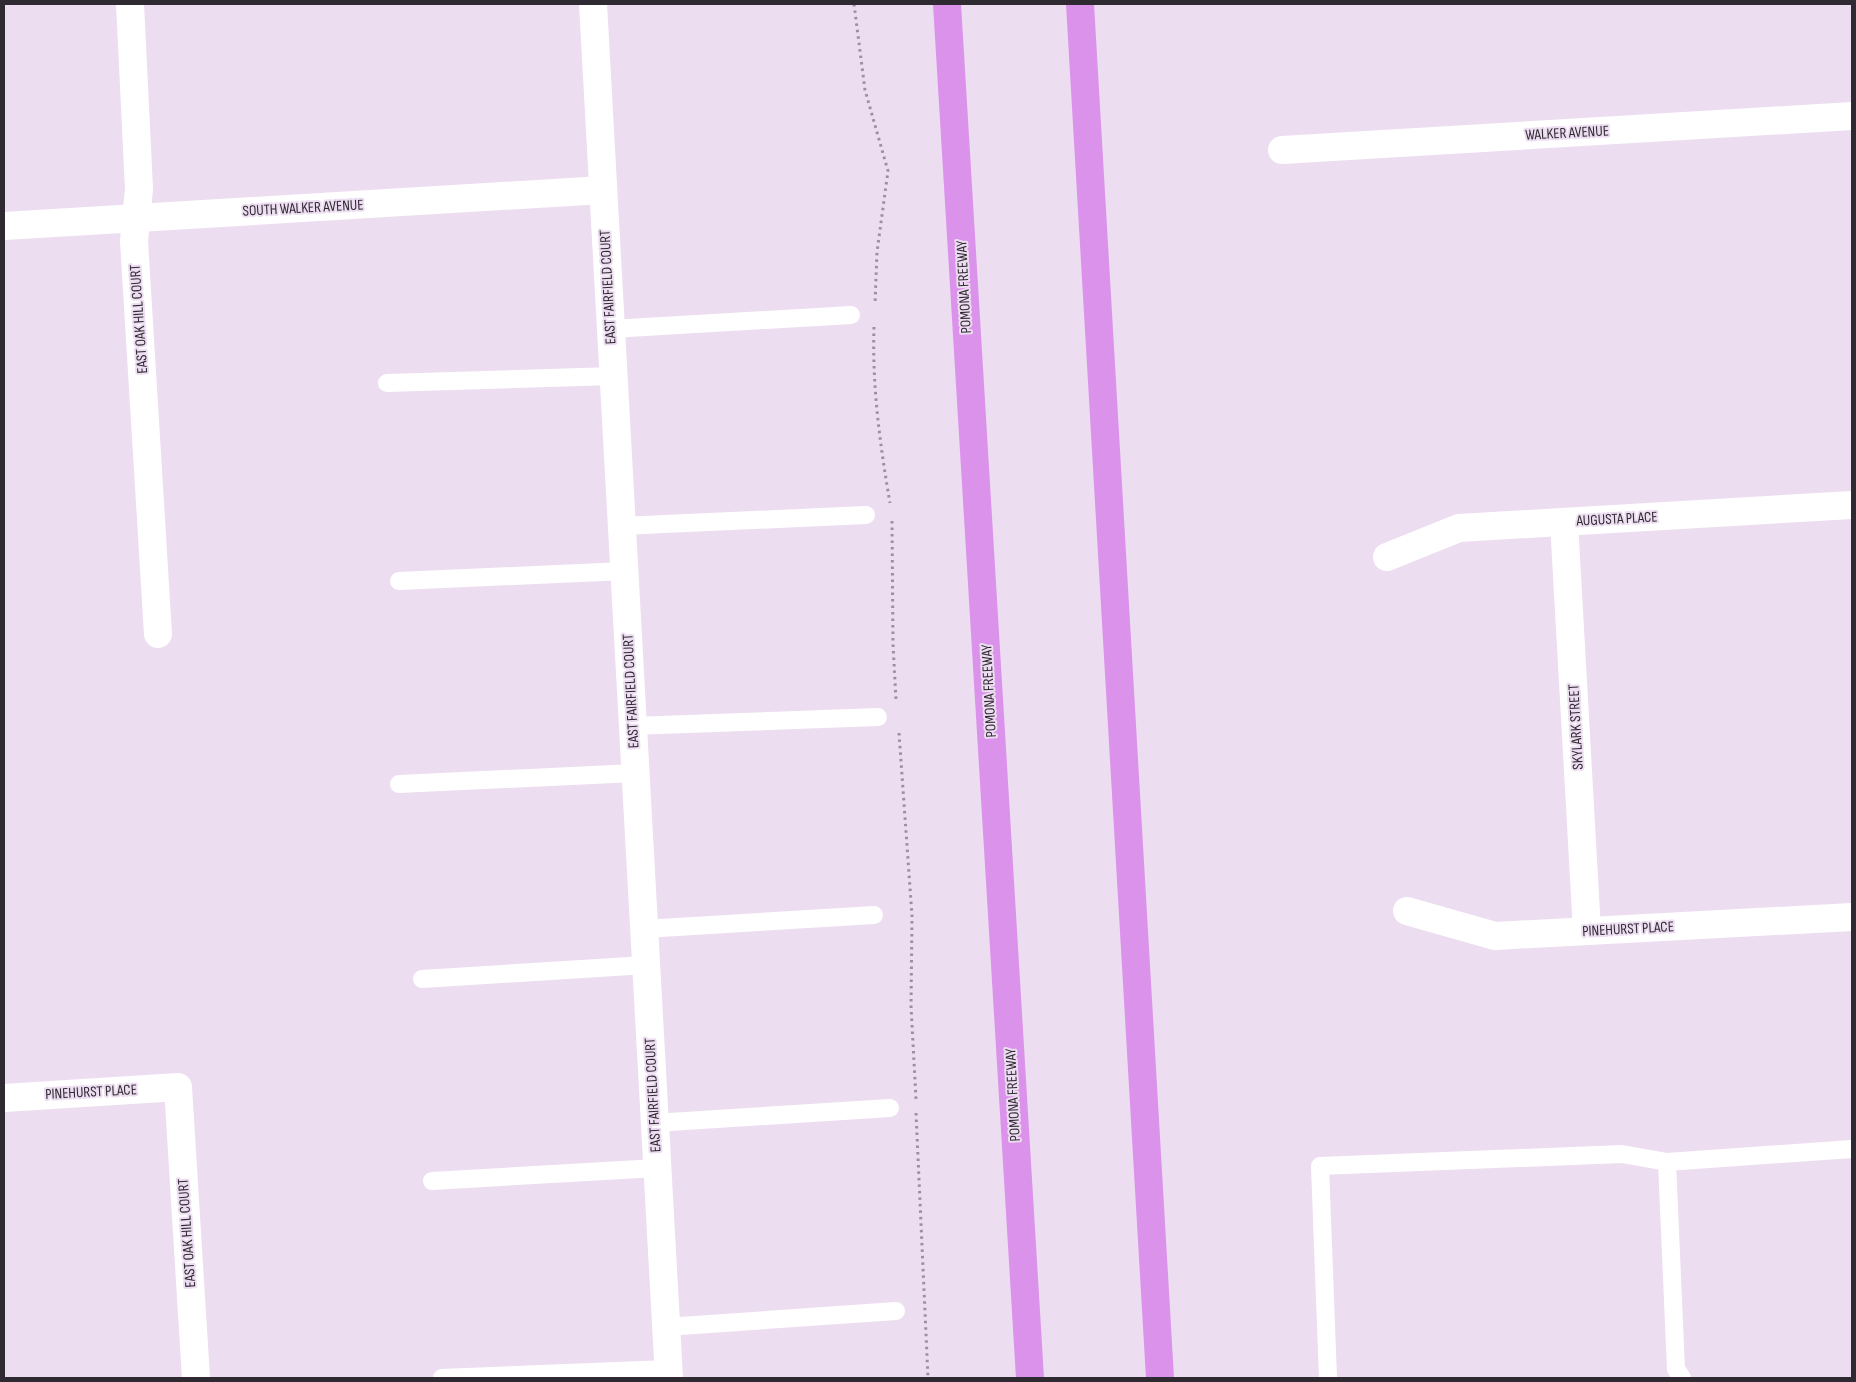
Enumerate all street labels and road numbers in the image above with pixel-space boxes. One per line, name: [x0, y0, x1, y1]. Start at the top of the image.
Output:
street label: WALKER AVENUE: [1525, 121, 1609, 145]
street label: SOUTH WALKER AVENUE: [242, 195, 364, 221]
street label: EAST FAIRFIELD COURT: [596, 229, 620, 345]
street label: POMONA FREEWAY: [952, 239, 976, 334]
street label: EAST OAK HILL COURT: [126, 264, 152, 374]
street label: AUGUSTA PLACE: [1575, 507, 1658, 531]
street label: EAST FAIRFIELD COURT: [619, 633, 643, 749]
street label: POMONA FREEWAY: [977, 643, 1001, 738]
street label: SKYLARK STREET: [1564, 684, 1588, 770]
street label: PINEHURST PLACE: [1582, 917, 1674, 941]
street label: EAST FAIRFIELD COURT: [641, 1037, 665, 1153]
street label: POMONA FREEWAY: [1001, 1047, 1025, 1142]
street label: PINEHURST PLACE: [45, 1080, 137, 1104]
street label: EAST OAK HILL COURT: [174, 1178, 200, 1288]

